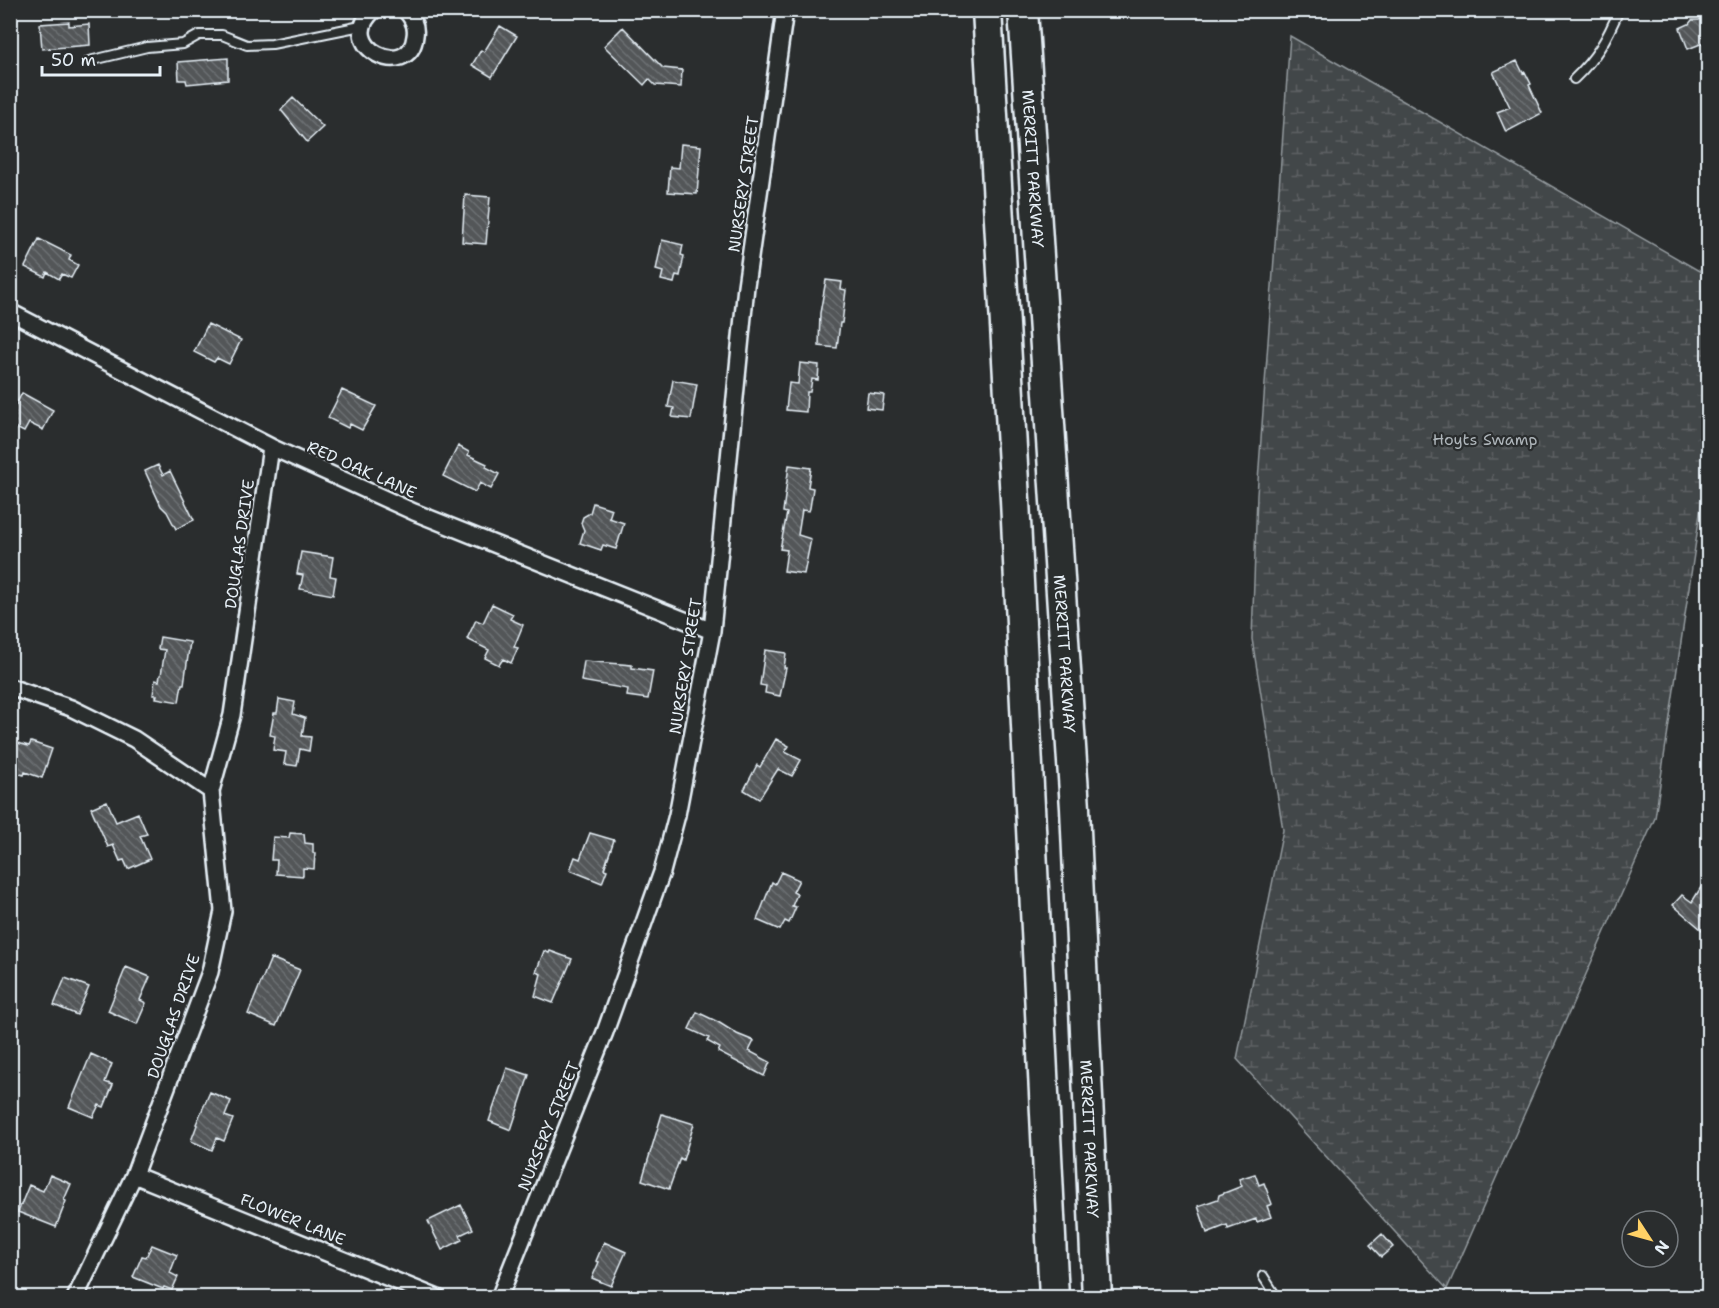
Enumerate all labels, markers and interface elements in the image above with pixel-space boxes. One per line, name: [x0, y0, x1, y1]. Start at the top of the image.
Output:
scale bar: [42, 39, 160, 77]
text: 50 m: [51, 48, 96, 72]
street label: MERRITT PARKWAY: [1017, 89, 1048, 249]
street label: NURSERY STREET: [724, 114, 763, 254]
park label: Hoyts Swamp: [1432, 429, 1538, 450]
street label: RED OAK LANE: [304, 436, 420, 503]
street label: DOUGLAS DRIVE: [220, 478, 259, 610]
street label: MERRITT PARKWAY: [1049, 574, 1080, 734]
street label: NURSERY STREET: [664, 596, 707, 736]
street label: DOUGLAS DRIVE: [142, 951, 205, 1081]
street label: NURSERY STREET: [513, 1058, 584, 1194]
street label: MERRITT PARKWAY: [1075, 1059, 1103, 1219]
street label: FLOWER LANE: [237, 1189, 349, 1250]
north arrow: [1620, 1209, 1680, 1269]
text: N: [1650, 1236, 1674, 1259]

